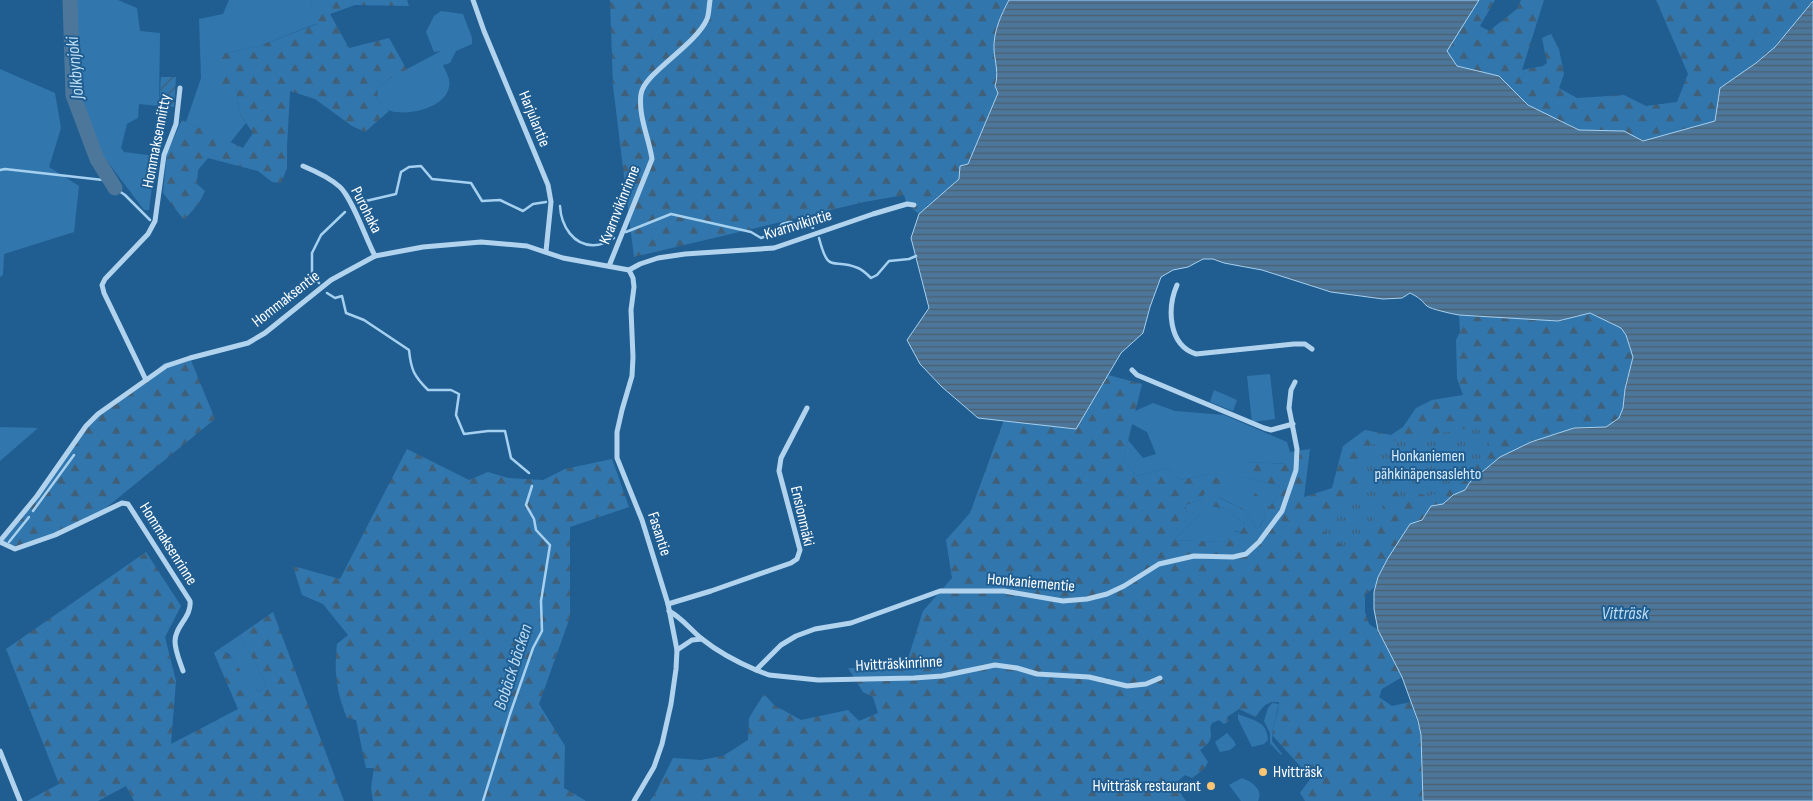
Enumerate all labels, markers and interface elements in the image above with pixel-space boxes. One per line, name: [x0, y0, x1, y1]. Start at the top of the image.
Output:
water label: Jolkbynjoki: [62, 35, 88, 101]
street label: Harjulantie: [514, 88, 554, 150]
street label: Hommaksenniitty: [139, 92, 175, 190]
street label: Kvarnvikinrinne: [596, 163, 644, 247]
street label: Purohaka: [346, 184, 386, 236]
street label: Kvarnvikintie: [762, 206, 834, 244]
street label: Hommaksentie: [248, 267, 324, 331]
park label: Honkaniemen pähkinäpensaslehto: [1375, 447, 1481, 484]
street label: Ensionmäki: [786, 484, 818, 548]
street label: Hommaksenrinne: [135, 499, 201, 589]
street label: Fasantie: [643, 510, 675, 558]
street label: Honkaniementie: [986, 570, 1076, 596]
water label: Vitträsk: [1601, 603, 1650, 624]
water label: Bobäck bäcken: [489, 621, 537, 713]
street label: Hvitträskinrinne: [855, 652, 943, 676]
place label: Hvitträsk: [1273, 763, 1322, 782]
marker: Hvitträsk: [1257, 766, 1269, 778]
place label: Hvitträsk restaurant: [1093, 777, 1201, 796]
marker: Hvitträsk restaurant: [1205, 780, 1217, 792]

